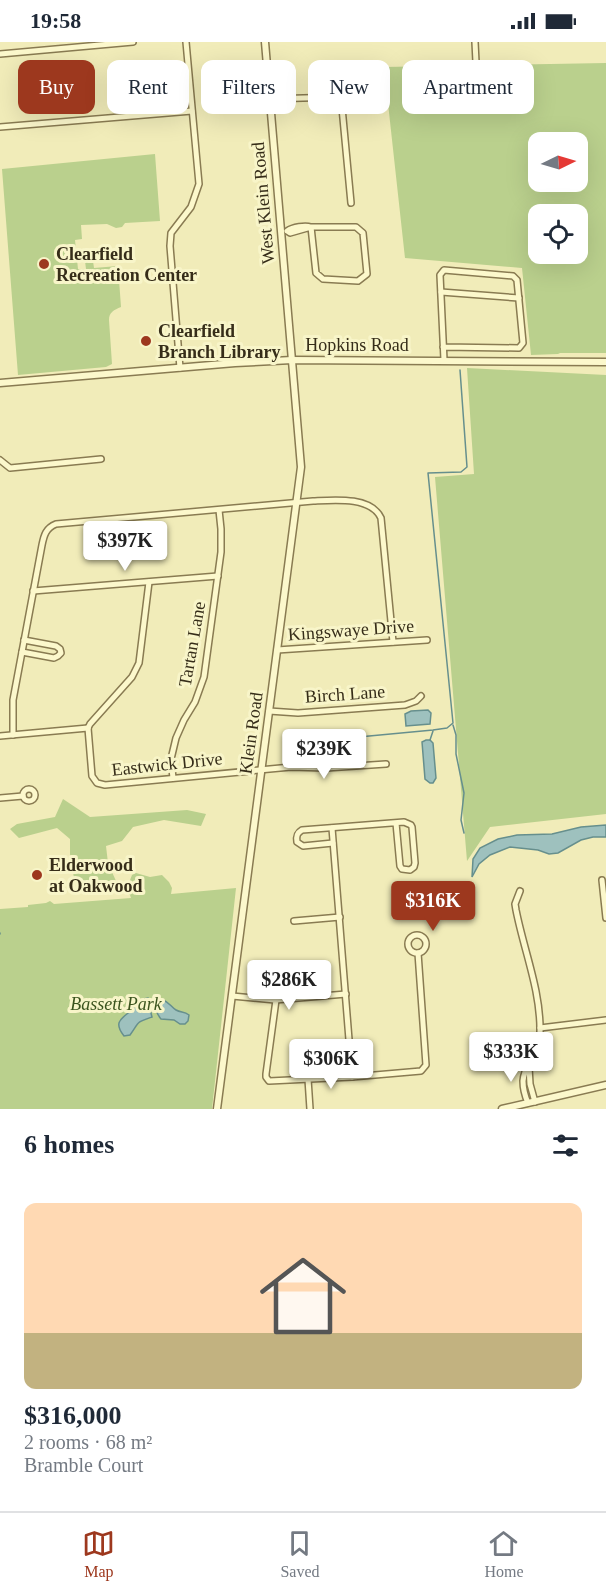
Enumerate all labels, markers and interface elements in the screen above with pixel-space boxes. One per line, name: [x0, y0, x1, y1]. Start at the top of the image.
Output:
text: 19:58: [30, 8, 81, 33]
chip: Buy: [18, 60, 95, 114]
chip: Rent: [107, 60, 189, 114]
chip: Filters: [201, 60, 296, 114]
chip: New: [308, 60, 390, 114]
chip: Apartment: [402, 60, 534, 114]
north arrow: [528, 132, 588, 192]
map controls: [528, 132, 588, 264]
street label: West Klein Road: [248, 141, 278, 265]
button: locate: [528, 204, 588, 264]
place label: Clearfield Recreation Center: [56, 244, 197, 285]
marker: Clearfield Recreation Center: [37, 257, 51, 271]
place label: Clearfield Branch Library: [158, 321, 281, 362]
marker: Clearfield Branch Library: [139, 334, 153, 348]
street label: Hopkins Road: [305, 335, 409, 355]
pin: $397K: [83, 521, 167, 572]
text: $397K: [97, 529, 153, 551]
street label: Tartan Lane: [175, 600, 209, 688]
street label: Kingswaye Drive: [287, 616, 415, 644]
street label: Birch Lane: [304, 681, 386, 707]
street label: Klein Road: [235, 691, 267, 775]
pin: $239K: [282, 729, 366, 780]
text: $239K: [296, 737, 352, 759]
street label: Eastwick Drive: [111, 748, 223, 780]
place label: Elderwood at Oakwood: [49, 855, 143, 896]
marker: Elderwood at Oakwood: [30, 868, 44, 882]
pin: $316K: [391, 881, 475, 932]
text: $316K: [405, 889, 461, 911]
pin: $286K: [247, 960, 331, 1011]
text: $286K: [261, 968, 317, 990]
park label: Bassett Park: [70, 994, 163, 1014]
pin: $333K: [469, 1032, 553, 1083]
pin: $306K: [289, 1039, 373, 1090]
text: $333K: [483, 1040, 539, 1062]
text: $306K: [303, 1047, 359, 1069]
icon: filters: [549, 1129, 582, 1162]
text: 6 homes: [24, 1130, 114, 1159]
icon: home: [249, 1242, 357, 1350]
text: $316,000: [24, 1401, 122, 1430]
text: 2 rooms · 68 m²: [24, 1431, 152, 1453]
text: Bramble Court: [24, 1454, 143, 1476]
tab: Map: [82, 1527, 115, 1581]
tab: Saved: [280, 1527, 319, 1581]
tab: Home: [484, 1527, 524, 1581]

